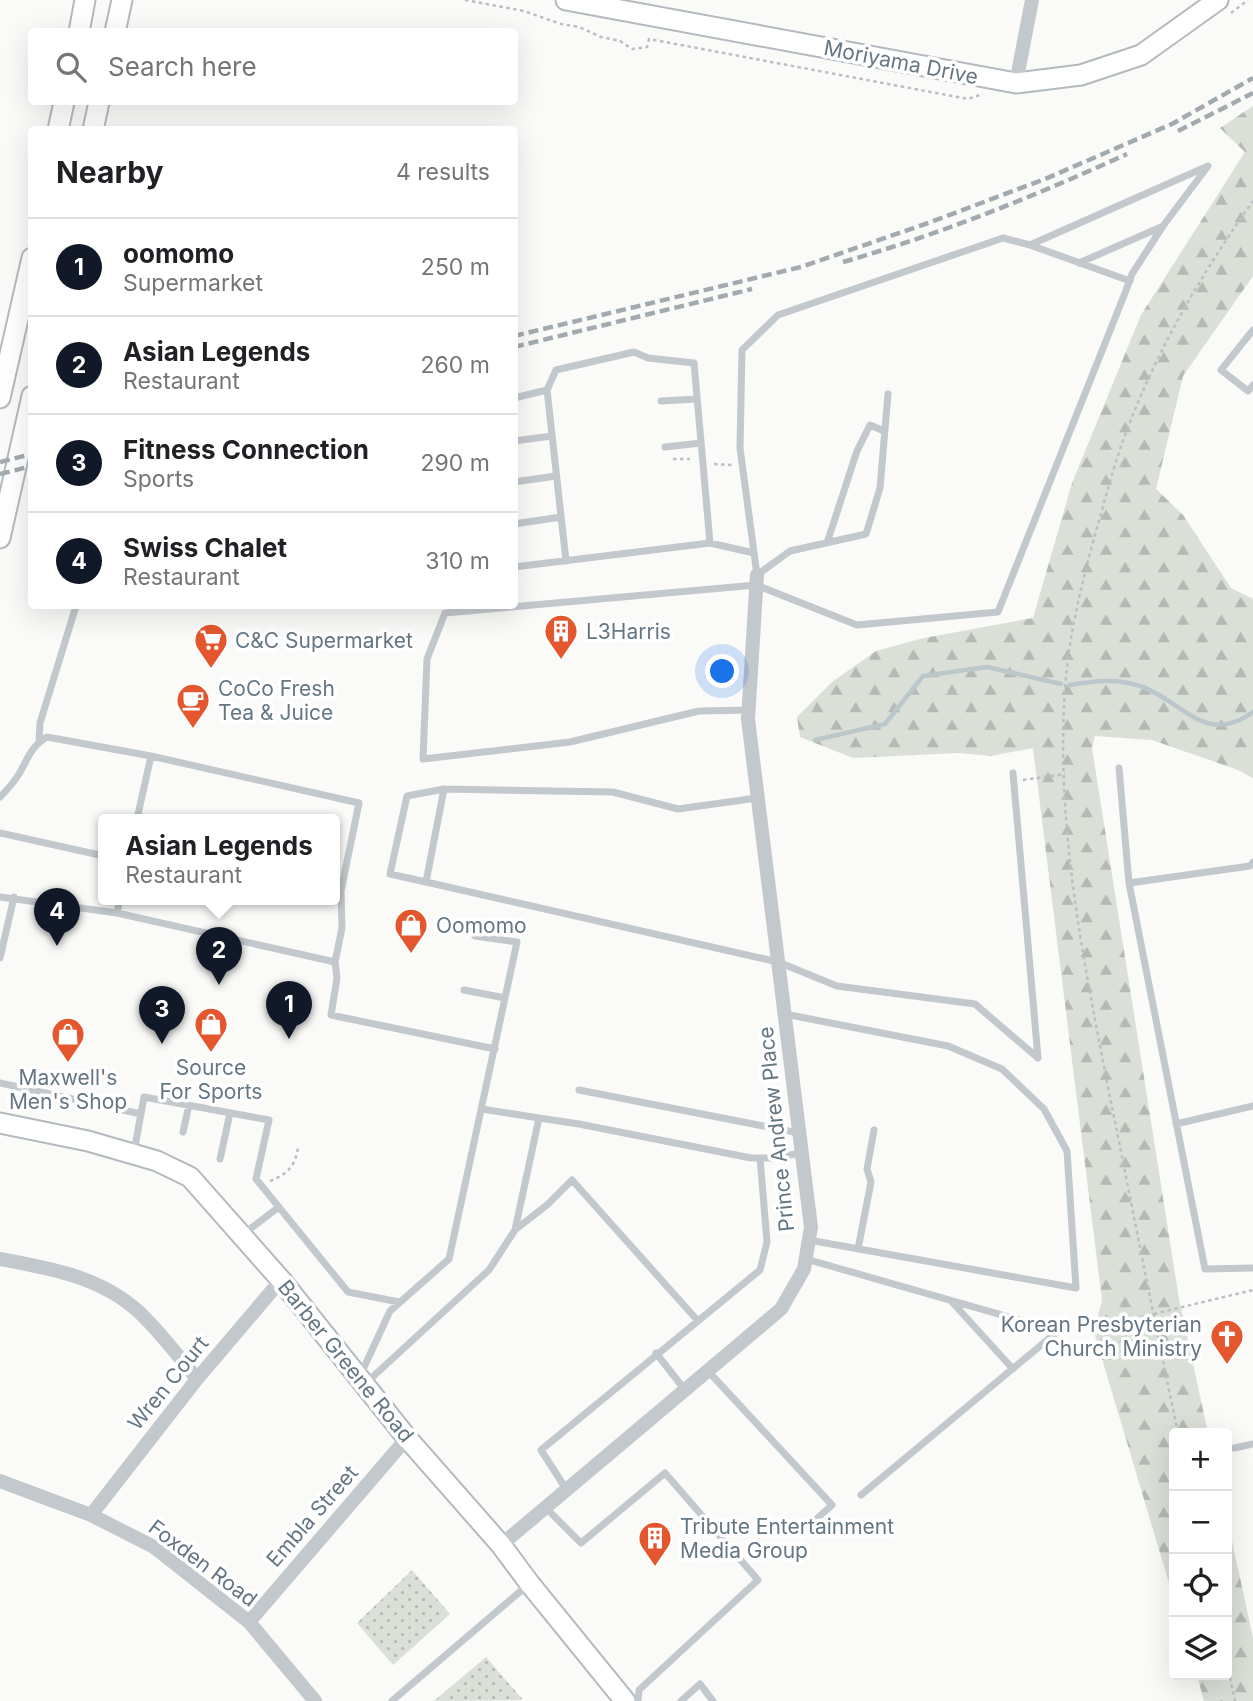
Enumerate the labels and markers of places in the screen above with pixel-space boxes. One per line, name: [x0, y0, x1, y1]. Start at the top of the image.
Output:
building icon: L3Harris: [542, 612, 580, 661]
place label: L3Harris: [586, 619, 671, 644]
supermarket icon: C&C Supermarket: [192, 621, 230, 670]
place label: C&C Supermarket: [235, 628, 413, 653]
place label: CoCo Fresh Tea & Juice: [218, 676, 335, 725]
cafe icon: CoCo Fresh Tea & Juice: [174, 681, 212, 730]
pin: 4: [34, 888, 80, 946]
shop icon: Oomomo: [392, 906, 430, 955]
place label: Oomomo: [436, 913, 527, 938]
pin: 2: [196, 927, 242, 985]
pin: 1: [266, 981, 312, 1039]
pin: 3: [139, 986, 185, 1044]
shop icon: Source For Sports: [192, 1005, 230, 1054]
shop icon: Maxwell's Men's Shop: [49, 1015, 87, 1064]
place label: Source For Sports: [160, 1055, 262, 1104]
place label: Maxwell's Men's Shop: [9, 1065, 127, 1114]
place label: Korean Presbyterian Church Ministry: [1001, 1312, 1202, 1361]
church icon: Korean Presbyterian Church Ministry: [1208, 1317, 1246, 1366]
place label: Tribute Entertainment Media Group: [680, 1514, 894, 1563]
building icon: Tribute Entertainment Media Group: [636, 1519, 674, 1568]

